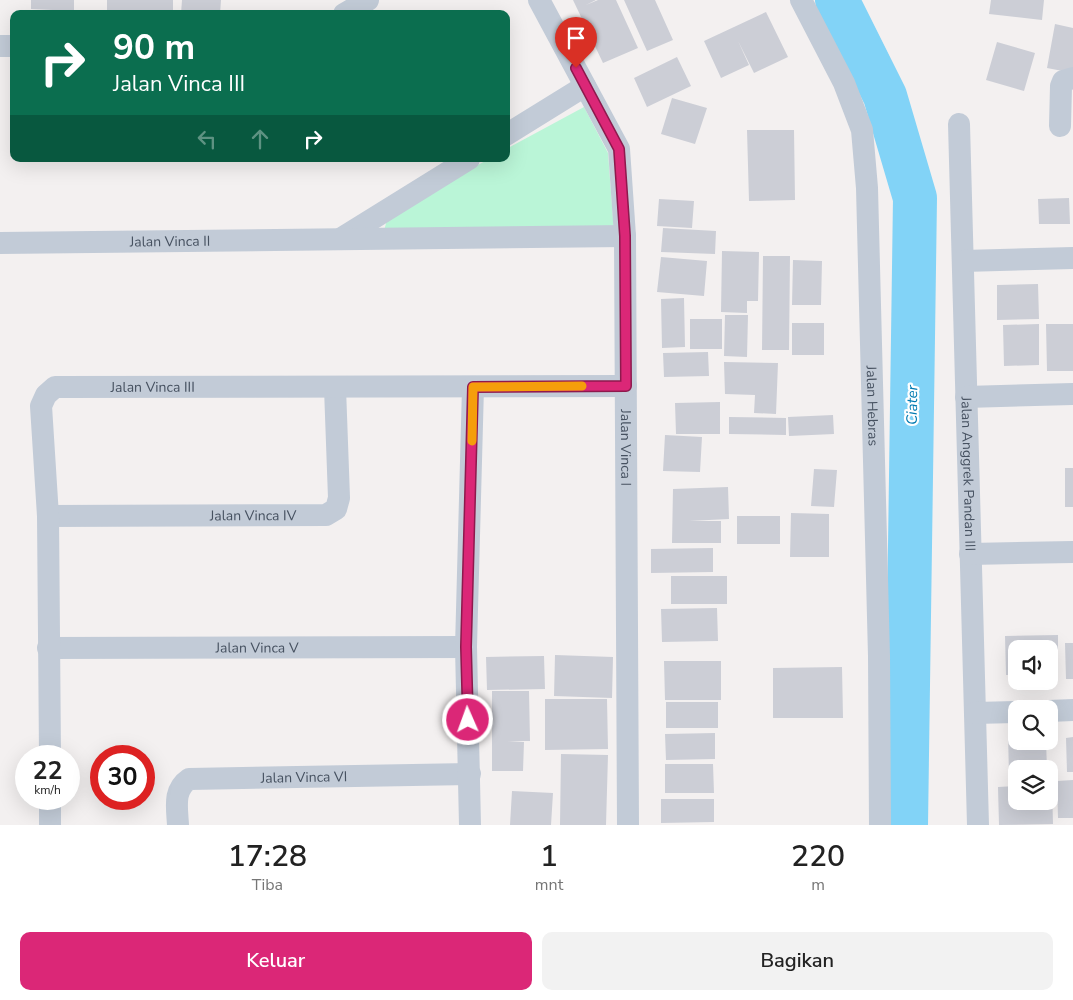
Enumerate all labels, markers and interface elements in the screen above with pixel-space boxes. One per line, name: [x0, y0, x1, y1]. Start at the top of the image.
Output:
pin: [555, 17, 597, 68]
text: 90 m: [113, 24, 195, 71]
icon: arrive: [562, 24, 590, 52]
icon: right: [30, 30, 95, 95]
text: Jalan Vinca III: [113, 69, 245, 99]
icon: left: [193, 125, 221, 153]
icon: ahead: [246, 125, 274, 153]
icon: right: [299, 125, 327, 153]
street label: Jalan Vinca II: [129, 231, 210, 251]
street label: Jalan Hebras: [862, 364, 883, 447]
street label: Jalan Vinca III: [110, 377, 195, 396]
water label: Ciater: [902, 384, 922, 425]
street label: Jalan Anggrek Pandan III: [957, 395, 980, 551]
street label: Jalan Vinca I: [616, 408, 636, 486]
street label: Jalan Vinca IV: [209, 506, 297, 525]
street label: Jalan Vinca V: [214, 638, 299, 657]
map controls: [1008, 640, 1058, 810]
button: sound: [1008, 640, 1058, 690]
position arrow: [441, 693, 493, 745]
button: search: [1008, 700, 1058, 750]
speed limit sign: 30: [90, 745, 155, 810]
text: 22: [32, 754, 63, 788]
button: layers: [1008, 760, 1058, 810]
street label: Jalan Vinca VI: [259, 767, 347, 787]
text: km/h: [34, 782, 61, 798]
text: 17:28: [228, 836, 307, 877]
text: 1: [540, 836, 558, 877]
text: 220: [791, 836, 845, 877]
text: Tiba: [252, 874, 283, 896]
text: mnt: [535, 874, 563, 896]
text: m: [811, 874, 825, 896]
button: Keluar: [20, 932, 532, 990]
button: Bagikan: [542, 932, 1053, 990]

